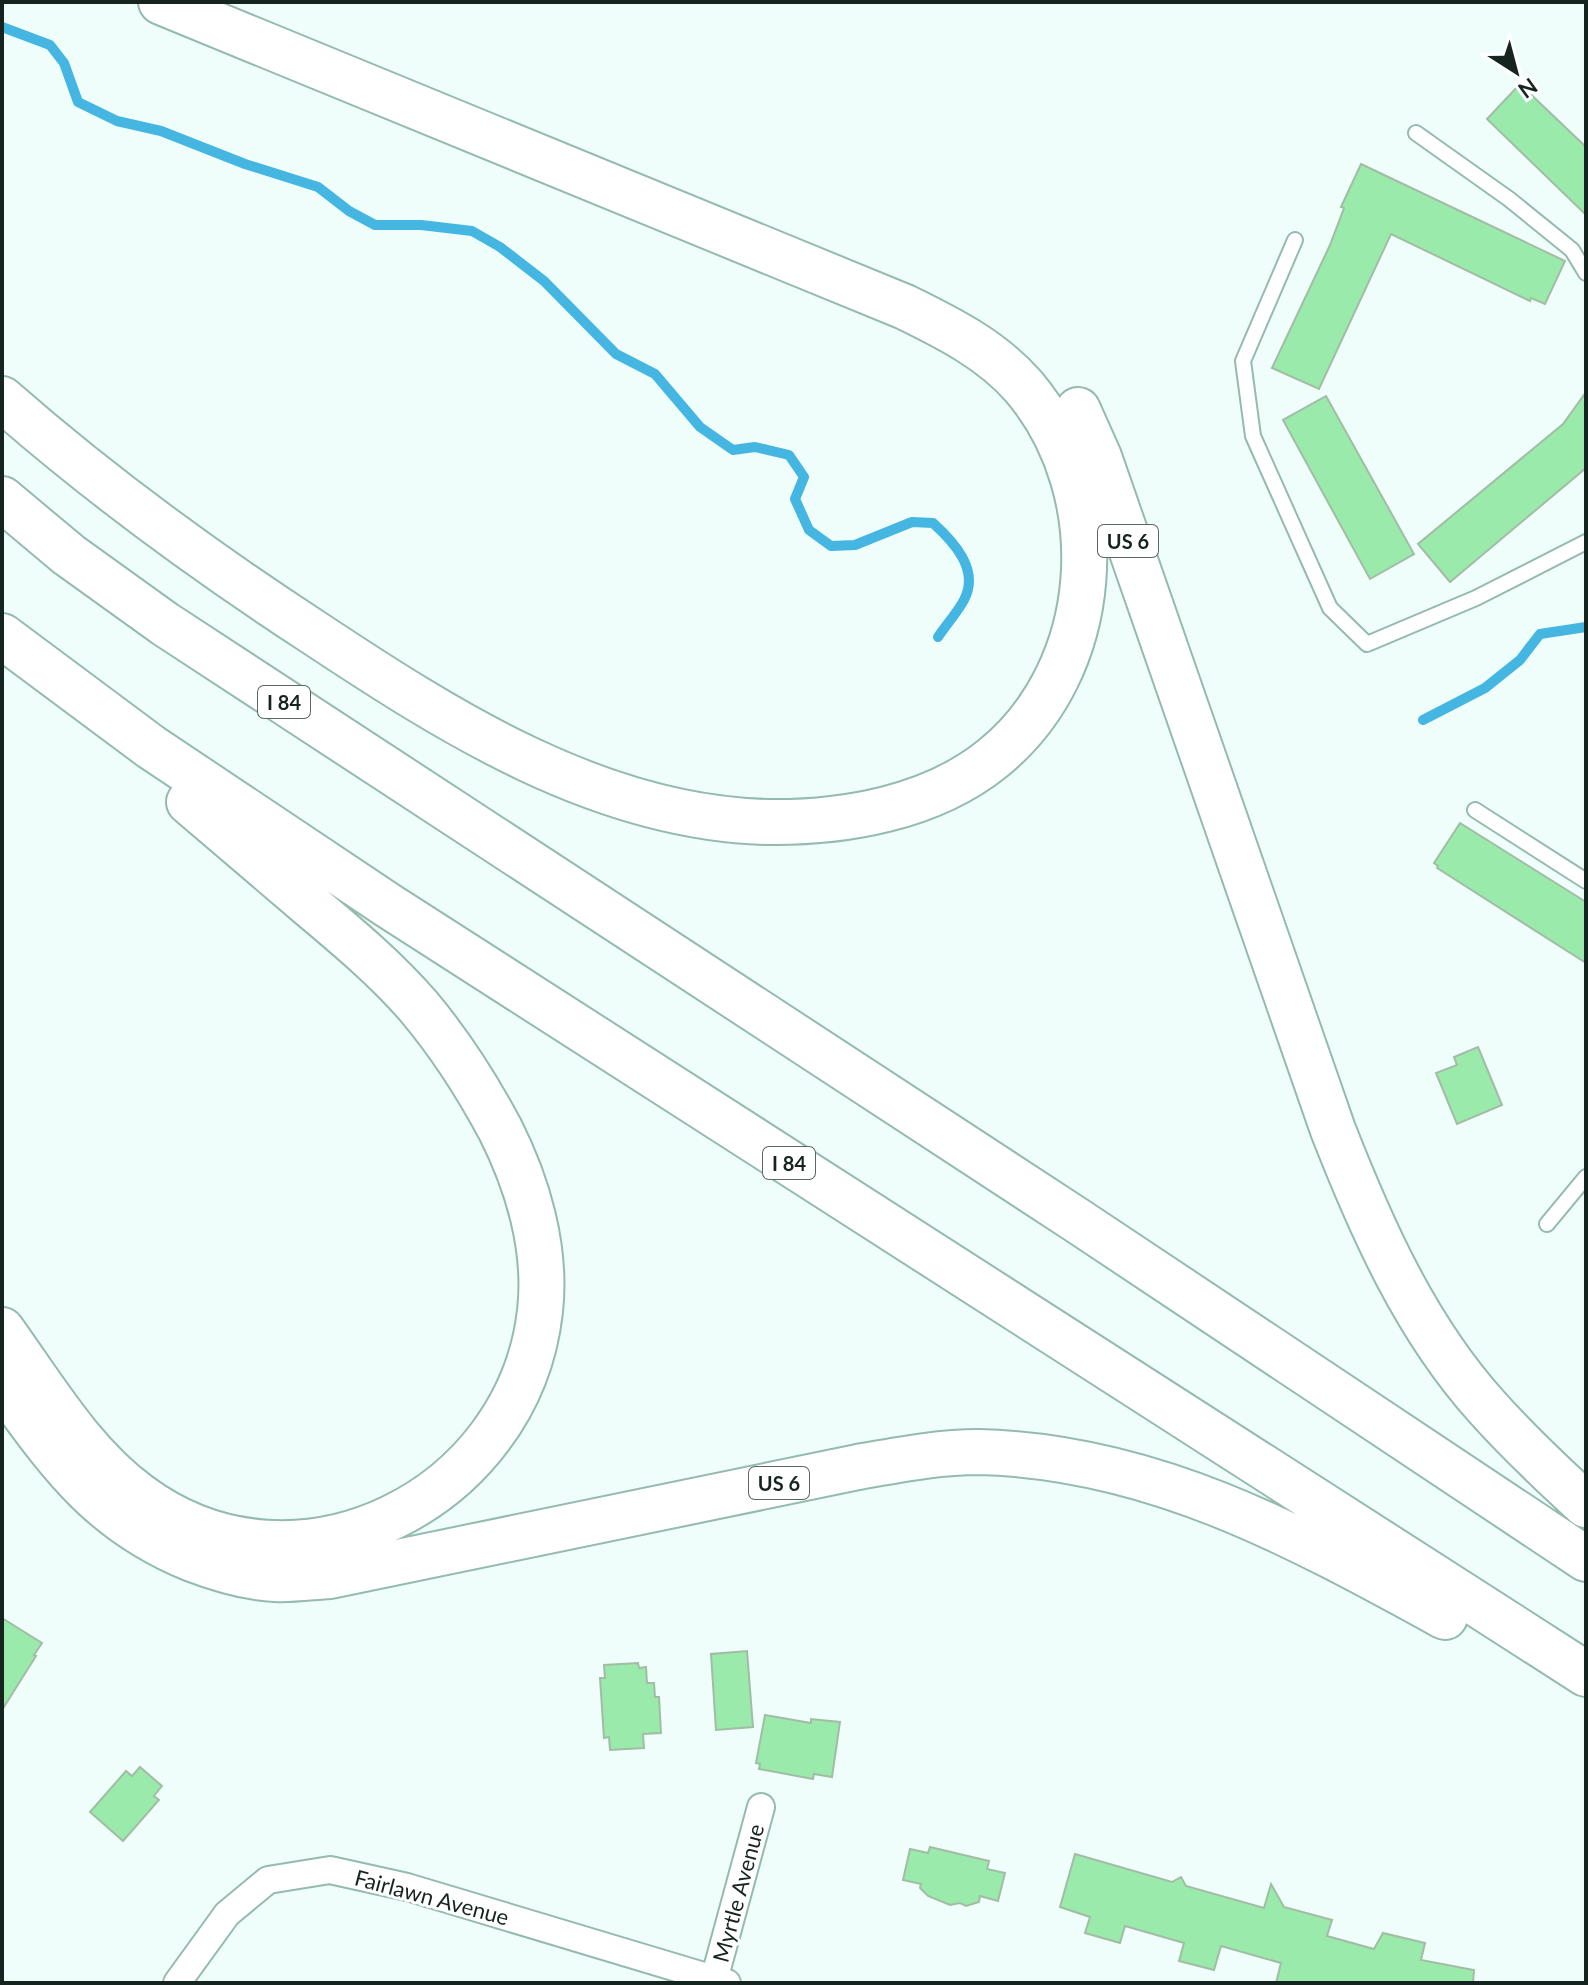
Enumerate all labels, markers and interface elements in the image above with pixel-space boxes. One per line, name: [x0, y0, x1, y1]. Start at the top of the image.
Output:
north arrow: [1476, 32, 1556, 112]
text: N: [1513, 73, 1543, 104]
road number: US 6: [1098, 525, 1158, 557]
road number: I 84: [258, 686, 310, 718]
road number: I 84: [763, 1147, 815, 1179]
road number: US 6: [749, 1467, 809, 1499]
street label: Myrtle Avenue: [707, 1821, 769, 1965]
street label: Fairlawn Avenue: [352, 1863, 512, 1931]

